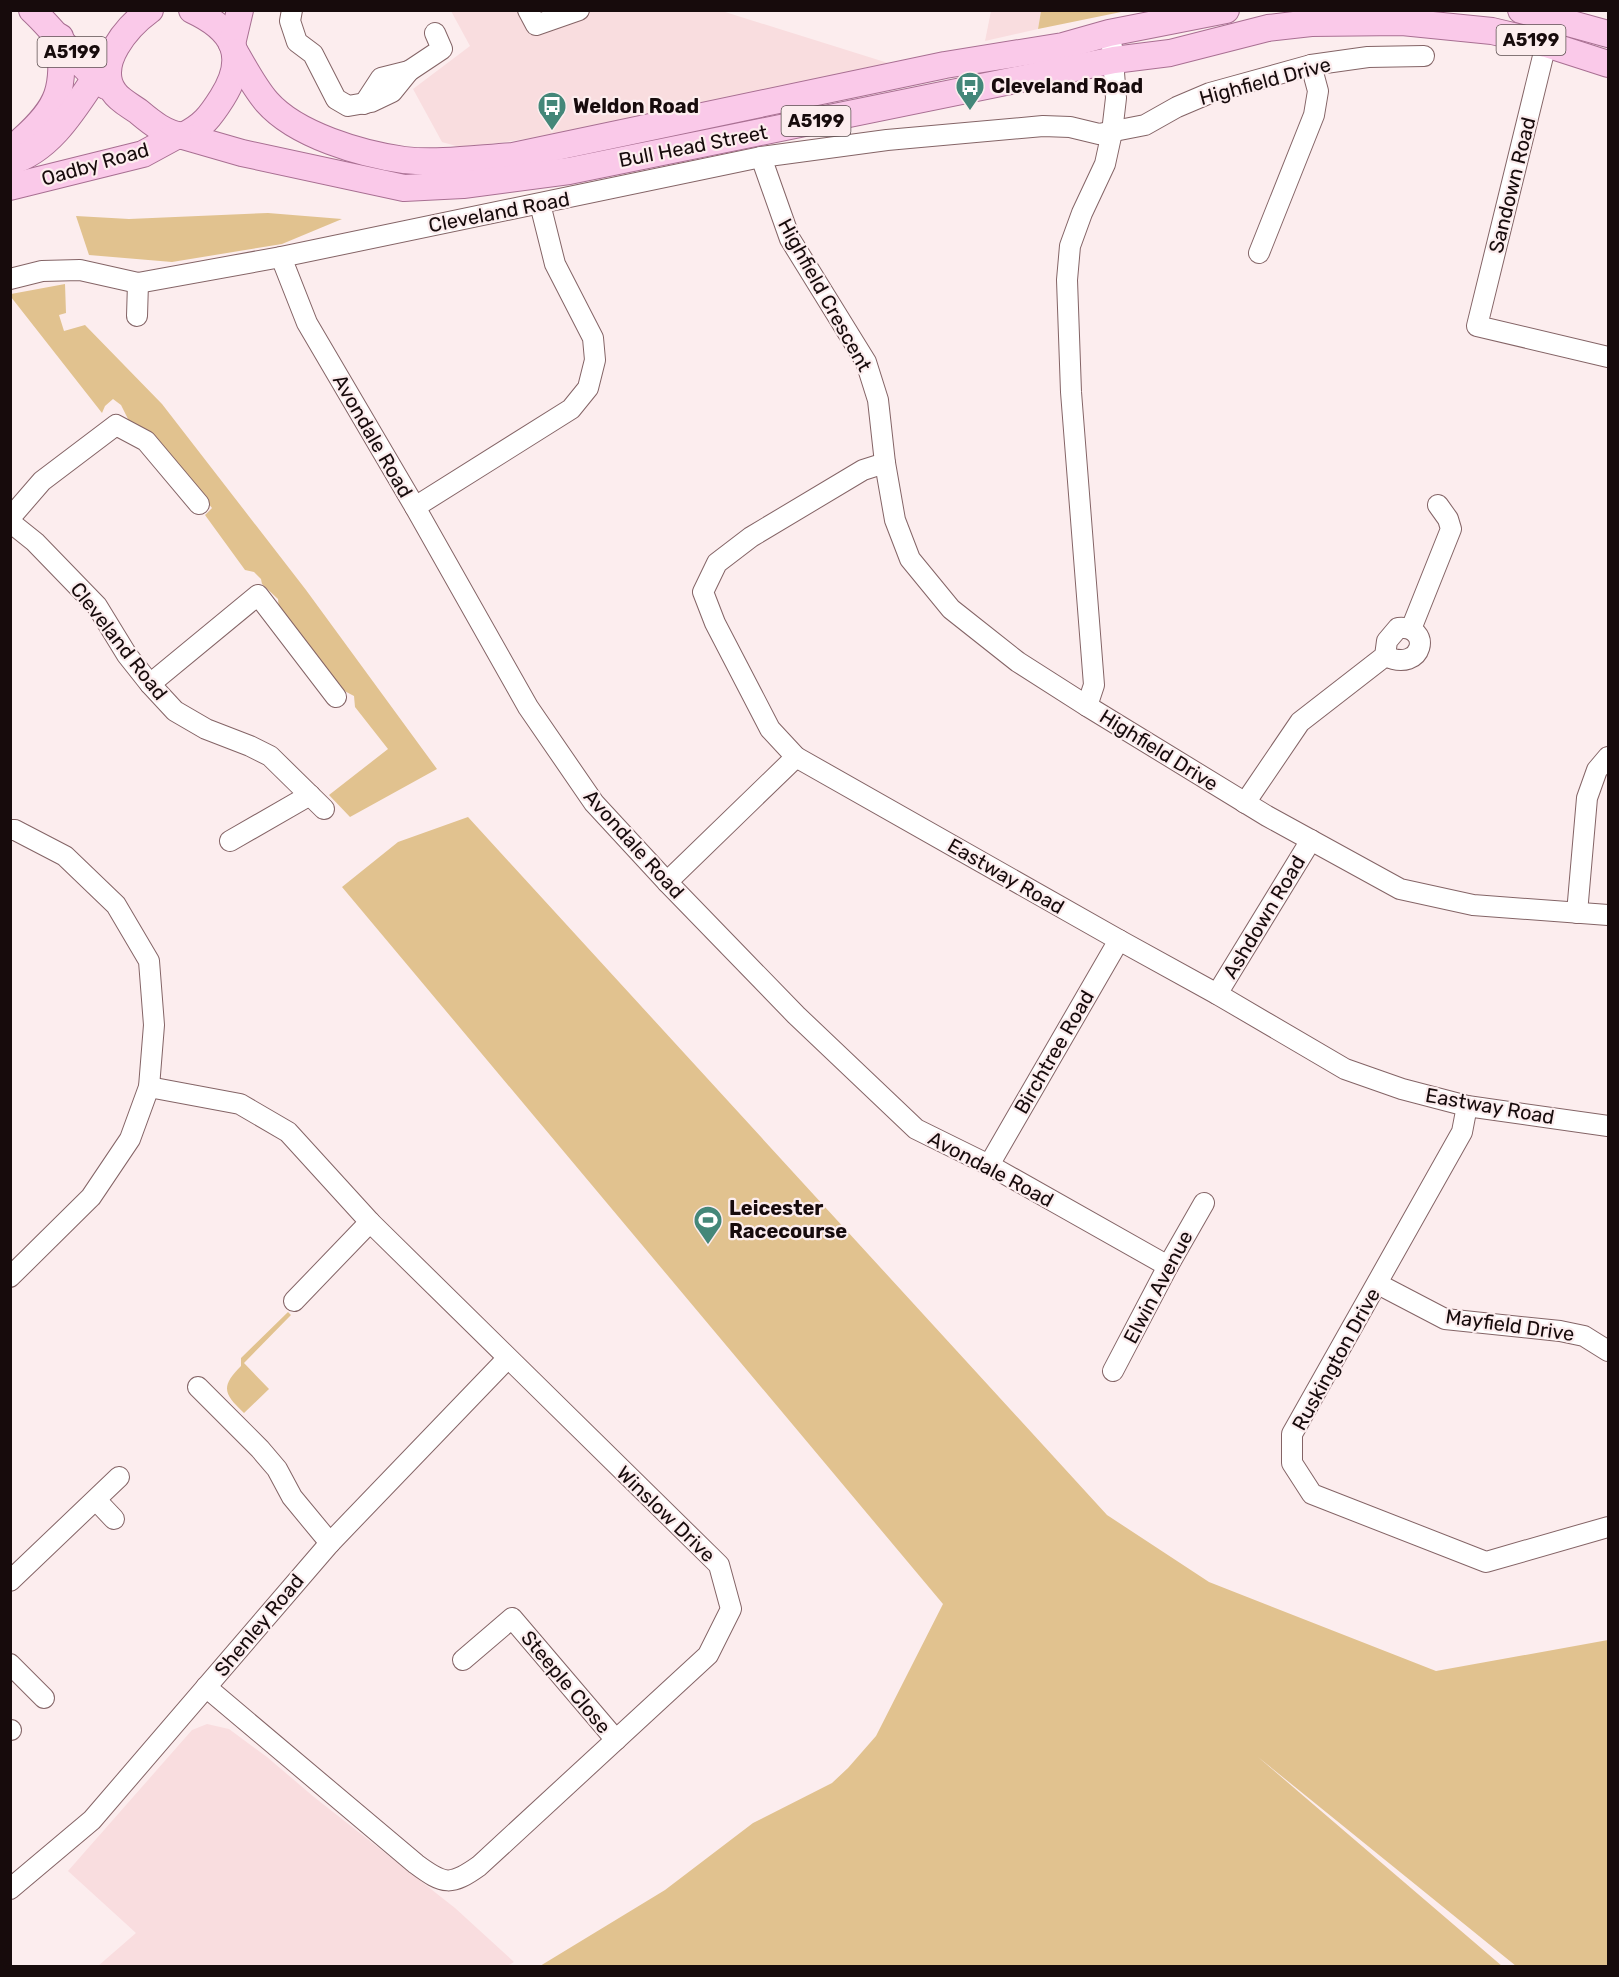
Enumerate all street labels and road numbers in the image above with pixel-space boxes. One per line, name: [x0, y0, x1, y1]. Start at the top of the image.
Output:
road number: A5199: [1496, 25, 1565, 55]
road number: A5199: [38, 37, 106, 67]
street label: Highfield Drive: [1197, 52, 1333, 110]
road number: A5199: [782, 106, 850, 136]
street label: Sandown Road: [1484, 115, 1540, 255]
street label: Bull Head Street: [617, 120, 770, 172]
street label: Oadby Road: [38, 137, 152, 191]
street label: Cleveland Road: [426, 187, 572, 237]
street label: Highfield Crescent: [773, 214, 877, 376]
street label: Avondale Road: [328, 370, 418, 502]
street label: Cleveland Road: [65, 577, 173, 705]
street label: Highfield Drive: [1095, 704, 1223, 796]
street label: Avondale Road: [579, 785, 689, 903]
street label: Eastway Road: [943, 833, 1069, 919]
street label: Ashdown Road: [1218, 851, 1310, 983]
street label: Birchtree Road: [1009, 986, 1099, 1118]
street label: Eastway Road: [1424, 1083, 1556, 1129]
street label: Avondale Road: [924, 1126, 1058, 1212]
street label: Elwin Avenue: [1118, 1226, 1198, 1348]
street label: Ruskington Drive: [1287, 1284, 1385, 1434]
street label: Mayfield Drive: [1444, 1304, 1576, 1346]
street label: Winslow Drive: [612, 1461, 720, 1567]
street label: Shenley Road: [209, 1569, 309, 1681]
street label: Steeple Close: [516, 1626, 616, 1738]

